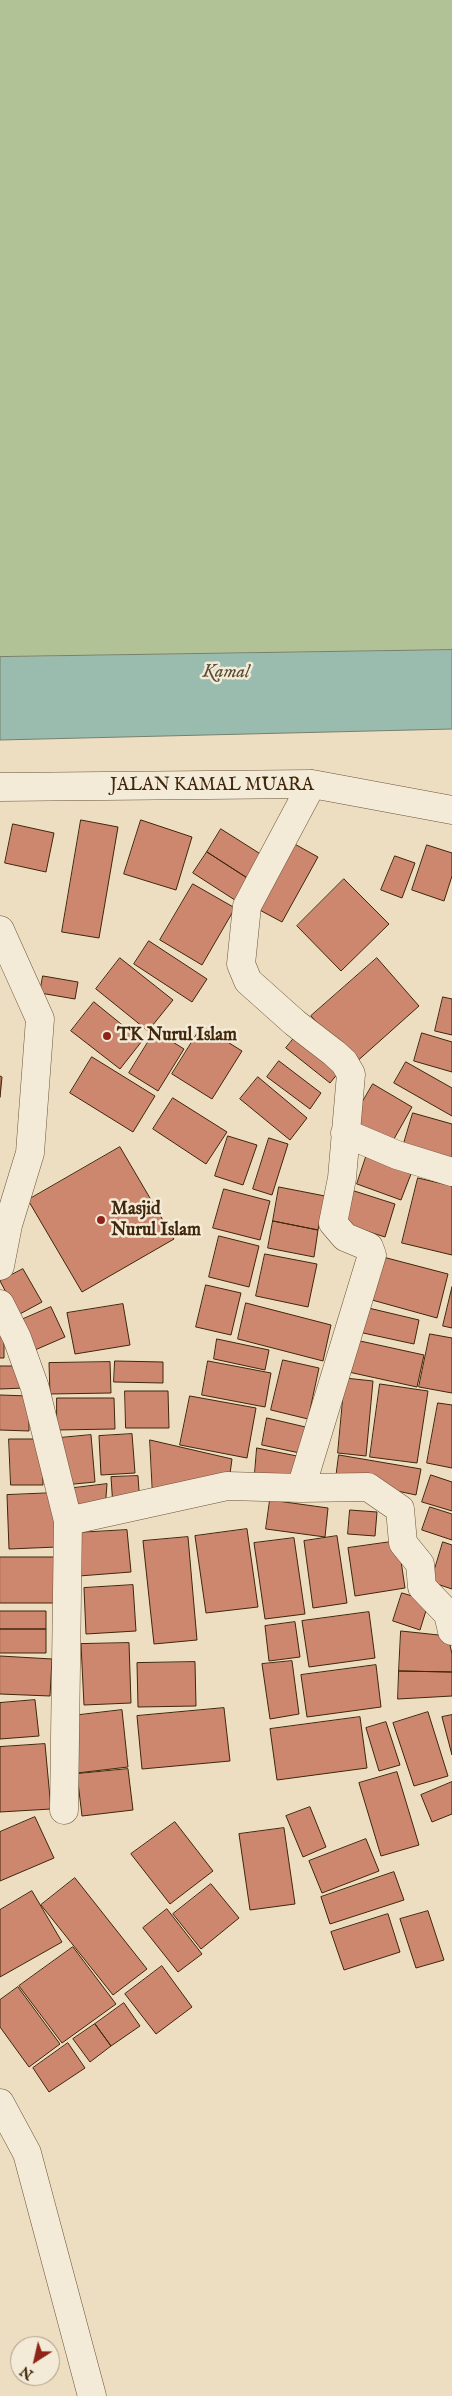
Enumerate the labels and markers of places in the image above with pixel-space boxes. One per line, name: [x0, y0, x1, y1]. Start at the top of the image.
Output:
place label: TK Nurul Islam: [117, 1025, 237, 1047]
marker: TK Nurul Islam: [101, 1030, 113, 1042]
place label: Masjid Nurul Islam: [111, 1199, 201, 1242]
marker: Masjid Nurul Islam: [95, 1214, 107, 1226]

